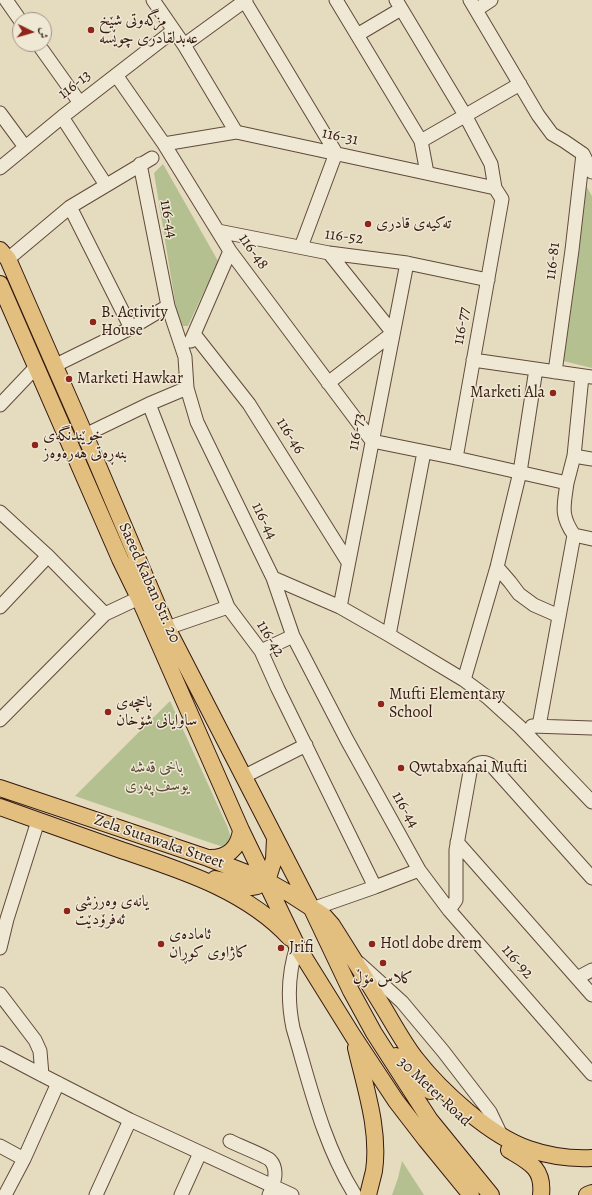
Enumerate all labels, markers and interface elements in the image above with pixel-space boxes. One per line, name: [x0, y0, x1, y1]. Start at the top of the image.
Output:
place label: مزگەوتی شێخ عەبدلقادری چوێسە: [99, 11, 198, 49]
north arrow: [12, 12, 52, 52]
marker: مزگەوتی شێخ عەبدلقادری چوێسە: [86, 25, 96, 35]
text: ش: [36, 27, 51, 39]
street label: 116-13: [55, 66, 95, 104]
street label: 116-31: [320, 124, 360, 150]
street label: 116-44: [155, 198, 181, 240]
place label: تەکیەی قادری: [376, 214, 451, 234]
marker: تەکیەی قادری: [363, 219, 373, 229]
street label: 116-52: [323, 225, 365, 249]
street label: 116-48: [234, 230, 272, 274]
street label: 116-81: [541, 241, 565, 281]
place label: B. Activity House: [101, 303, 168, 341]
street label: 116-77: [449, 306, 475, 346]
marker: B. Activity House: [88, 317, 98, 327]
place label: Marketi Hawkar: [77, 369, 183, 389]
marker: Marketi Hawkar: [64, 374, 74, 384]
place label: Marketi Ala: [470, 383, 545, 403]
marker: Marketi Ala: [548, 388, 558, 398]
street label: 116-73: [344, 412, 370, 452]
street label: 116-46: [272, 414, 308, 458]
place label: خوێندنگەی بنەڕەتی هەرەوەز: [43, 426, 127, 464]
marker: خوێندنگەی بنەڕەتی هەرەوەز: [30, 440, 40, 450]
street label: 116-44: [247, 499, 281, 543]
street label: Saeed Kaban Str. 20: [114, 520, 184, 646]
street label: 116-42: [252, 617, 288, 661]
place label: Mufti Elementary School: [389, 685, 505, 723]
place label: باخچەی ساوایانی شۆخان: [116, 693, 197, 731]
marker: Mufti Elementary School: [376, 699, 386, 709]
marker: باخچەی ساوایانی شۆخان: [103, 707, 113, 717]
park label: باخی قەشە یوسف پەری: [125, 758, 189, 796]
place label: Qwtabxanai Mufti: [409, 758, 528, 778]
marker: Qwtabxanai Mufti: [396, 763, 406, 773]
street label: 116-44: [387, 788, 423, 832]
street label: Zela Sutawaka Street: [92, 811, 226, 873]
place label: یانەی وەرزشی ئەفرۆدێت: [75, 892, 148, 930]
marker: یانەی وەرزشی ئەفرۆدێت: [62, 906, 72, 916]
place label: ئامادەی کاژاوی کوڕان: [169, 925, 248, 963]
place label: Hotl dobe drem: [380, 934, 482, 954]
place label: Jrifi: [289, 938, 314, 958]
marker: ئامادەی کاژاوی کوڕان: [156, 939, 166, 949]
marker: Hotl dobe drem: [367, 939, 377, 949]
street label: 116-92: [497, 941, 537, 983]
marker: Jrifi: [276, 943, 286, 953]
marker: کلاس مۆڵ: [378, 958, 388, 968]
place label: کلاس مۆڵ: [353, 969, 413, 989]
street label: 30 Meter Road: [393, 1053, 475, 1131]

